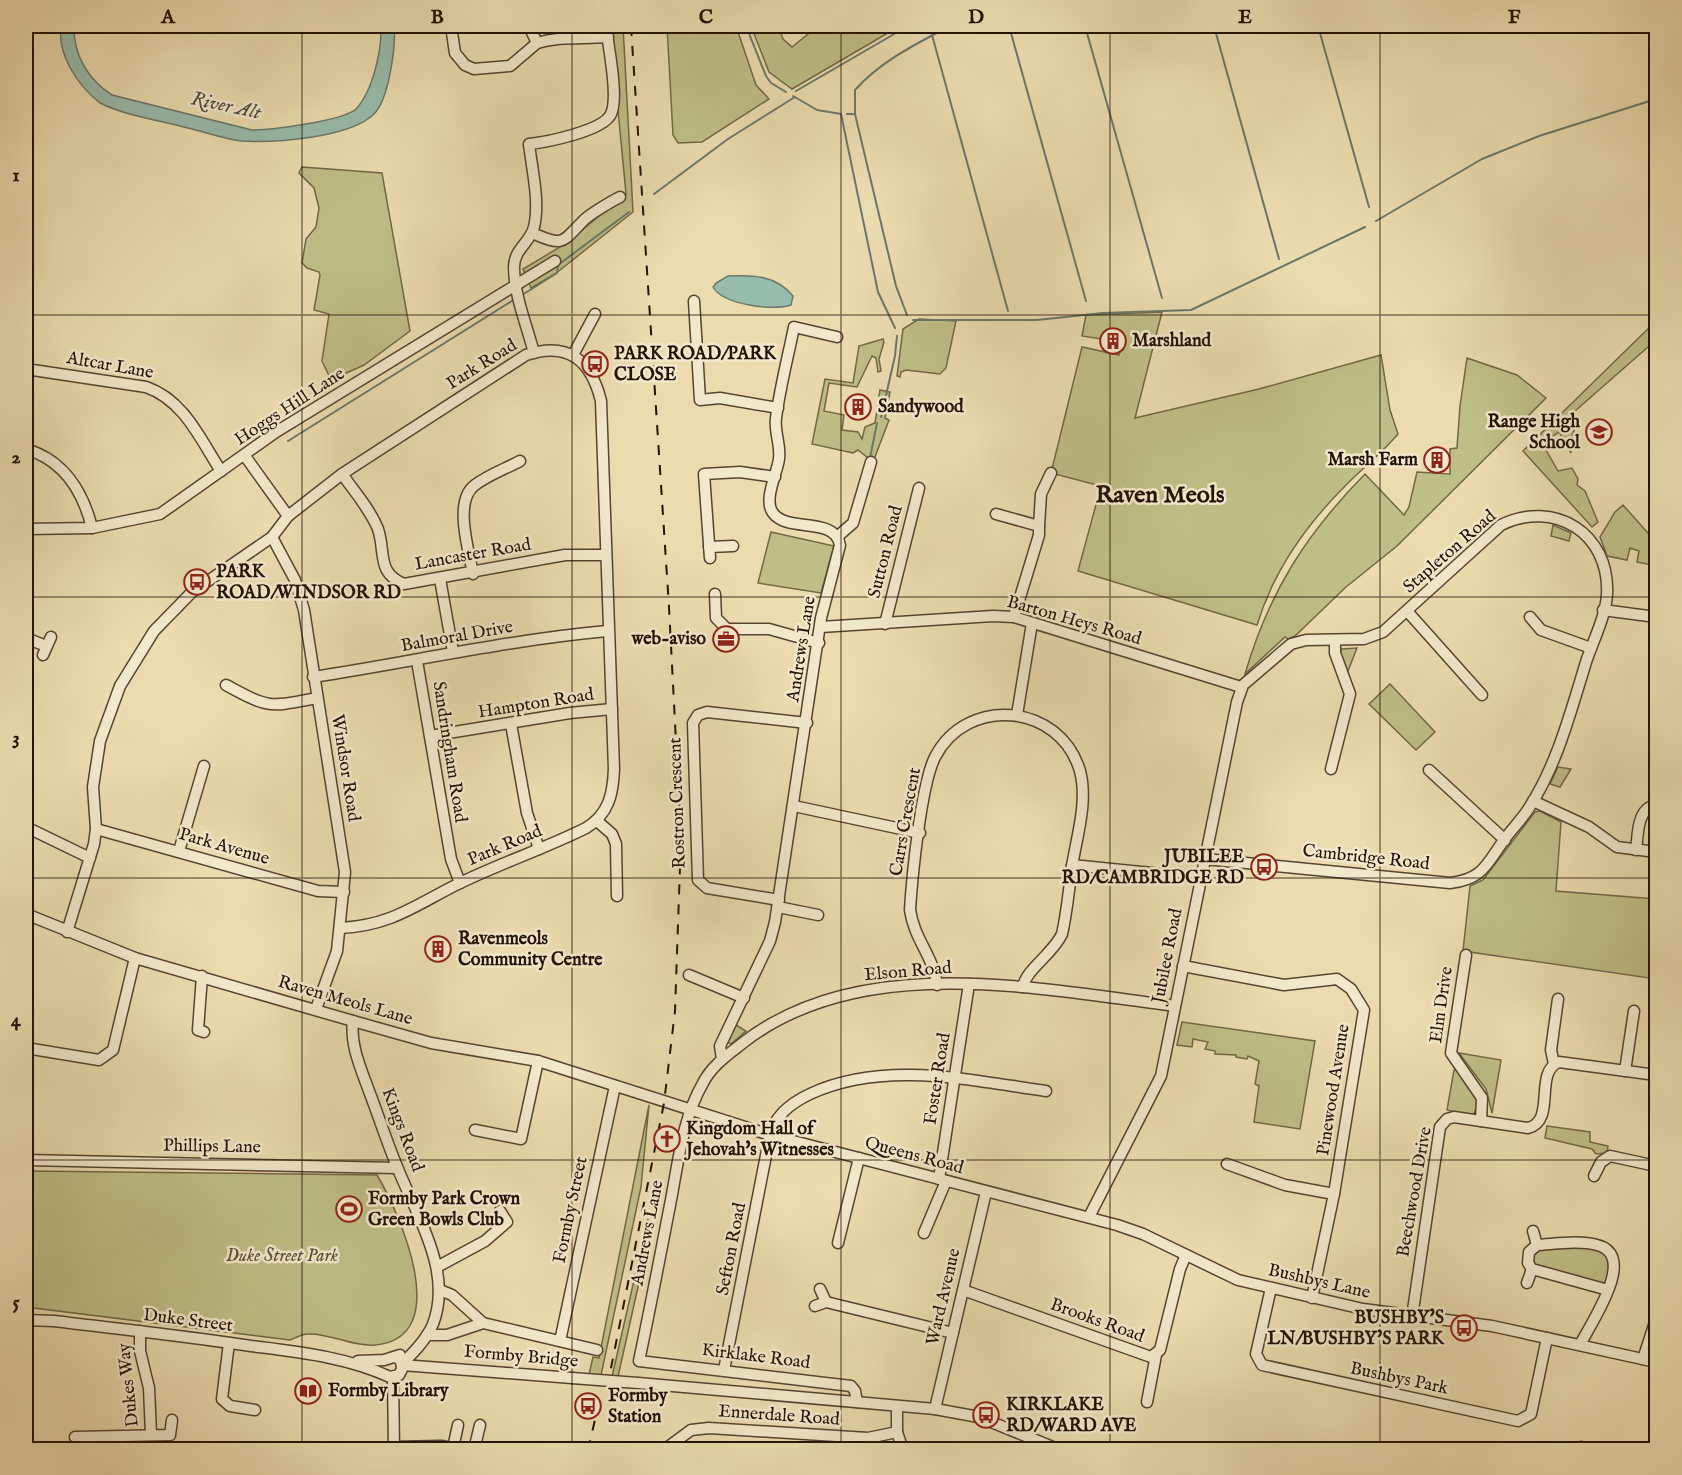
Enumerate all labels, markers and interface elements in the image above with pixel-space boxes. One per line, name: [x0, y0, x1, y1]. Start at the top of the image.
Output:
text: A: [160, 5, 176, 30]
text: B: [430, 5, 444, 30]
text: C: [699, 5, 713, 30]
text: D: [968, 5, 984, 30]
text: E: [1238, 5, 1252, 30]
text: F: [1508, 5, 1521, 30]
water label: River Alt: [189, 86, 265, 126]
text: 1: [12, 163, 20, 188]
building icon: Marshland: [1098, 326, 1128, 356]
place label: Marshland: [1132, 330, 1212, 353]
street label: Park Road: [442, 334, 522, 396]
place label: PARK ROAD/PARK CLOSE: [614, 343, 777, 387]
street label: Altcar Lane: [64, 347, 155, 385]
bus stop icon: PARK ROAD/PARK CLOSE: [580, 349, 610, 379]
street label: Hoggs Hill Lane: [230, 363, 350, 451]
building icon: Sandywood: [843, 392, 873, 422]
place label: Sandywood: [878, 396, 964, 419]
place label: Range High School: [1487, 411, 1581, 455]
school or university icon: Range High School: [1584, 417, 1614, 447]
text: 2: [11, 445, 21, 470]
building icon: Marsh Farm: [1422, 445, 1452, 475]
place label: Marsh Farm: [1327, 449, 1418, 472]
district label: Raven Meols: [1095, 480, 1225, 511]
street label: Sutton Road: [863, 503, 909, 601]
street label: Stapleton Road: [1399, 505, 1502, 599]
street label: Lancaster Road: [413, 533, 533, 577]
place label: PARK ROAD/WINDSOR RD: [216, 561, 402, 605]
bus stop icon: PARK ROAD/WINDSOR RD: [182, 567, 212, 597]
street label: Barton Heys Road: [1004, 591, 1144, 651]
street label: Andrews Lane: [782, 594, 822, 704]
street label: Balmoral Drive: [399, 616, 515, 658]
office icon: web-aviso: [711, 624, 741, 654]
place label: web-aviso: [631, 628, 706, 651]
street label: Sandringham Road: [426, 680, 472, 825]
street label: Hampton Road: [476, 683, 596, 725]
street label: Windsor Road: [325, 713, 365, 824]
text: 3: [12, 726, 20, 751]
street label: Rostron Crescent: [664, 737, 692, 869]
street label: Carrs Crescent: [885, 766, 927, 878]
street label: Park Road: [464, 820, 546, 872]
street label: Park Avenue: [176, 823, 272, 871]
street label: Cambridge Road: [1301, 840, 1431, 876]
place label: JUBILEE RD/CAMBRIDGE RD: [1062, 846, 1245, 890]
bus stop icon: JUBILEE RD/CAMBRIDGE RD: [1249, 852, 1279, 882]
street label: Jubilee Road: [1147, 906, 1189, 1008]
place label: Ravenmeols Community Centre: [458, 928, 603, 972]
building icon: Ravenmeols Community Centre: [423, 934, 453, 964]
street label: Elson Road: [863, 957, 953, 987]
street label: Elm Drive: [1425, 965, 1459, 1045]
street label: Raven Meols Lane: [275, 971, 415, 1031]
text: 4: [11, 1008, 22, 1033]
street label: Pinewood Avenue: [1312, 1023, 1356, 1157]
street label: Foster Road: [919, 1031, 957, 1127]
street label: Kings Road: [375, 1085, 429, 1176]
place label: Kingdom Hall of Jehovah's Witnesses: [684, 1118, 834, 1162]
church icon: Kingdom Hall of Jehovah's Witnesses: [652, 1124, 682, 1154]
street label: Beechwood Drive: [1392, 1125, 1438, 1259]
street label: Queens Road: [862, 1132, 966, 1180]
street label: Phillips Lane: [163, 1135, 261, 1159]
street label: Formby Street: [548, 1155, 594, 1265]
street label: Andrews Lane: [626, 1178, 669, 1289]
place label: Formby Park Crown Green Bowls Club: [368, 1188, 521, 1232]
sports icon: Formby Park Crown Green Bowls Club: [334, 1194, 364, 1224]
street label: Sefton Road: [712, 1200, 752, 1297]
park label: Duke Street Park: [226, 1245, 338, 1268]
street label: Ward Avenue: [922, 1246, 966, 1348]
street label: Bushbys Lane: [1266, 1259, 1372, 1305]
text: 5: [12, 1290, 20, 1315]
street label: Brooks Road: [1047, 1293, 1148, 1349]
street label: Duke Street: [142, 1304, 234, 1338]
place label: BUSHBY'S LN/BUSHBY'S PARK: [1267, 1307, 1445, 1351]
bus stop icon: BUSHBY'S LN/BUSHBY'S PARK: [1449, 1313, 1479, 1343]
street label: Kirklake Road: [700, 1339, 812, 1375]
street label: Formby Bridge: [463, 1341, 579, 1373]
street label: Dukes Way: [113, 1342, 145, 1428]
street label: Bushbys Park: [1348, 1357, 1451, 1401]
library icon: Formby Library: [293, 1376, 323, 1406]
place label: Formby Library: [328, 1380, 450, 1403]
place label: Formby Station: [608, 1385, 669, 1429]
bus stop icon: Formby Station: [573, 1391, 603, 1421]
place label: KIRKLAKE RD/WARD AVE: [1006, 1394, 1137, 1438]
street label: Ennerdale Road: [718, 1400, 841, 1432]
bus stop icon: KIRKLAKE RD/WARD AVE: [971, 1400, 1001, 1430]

